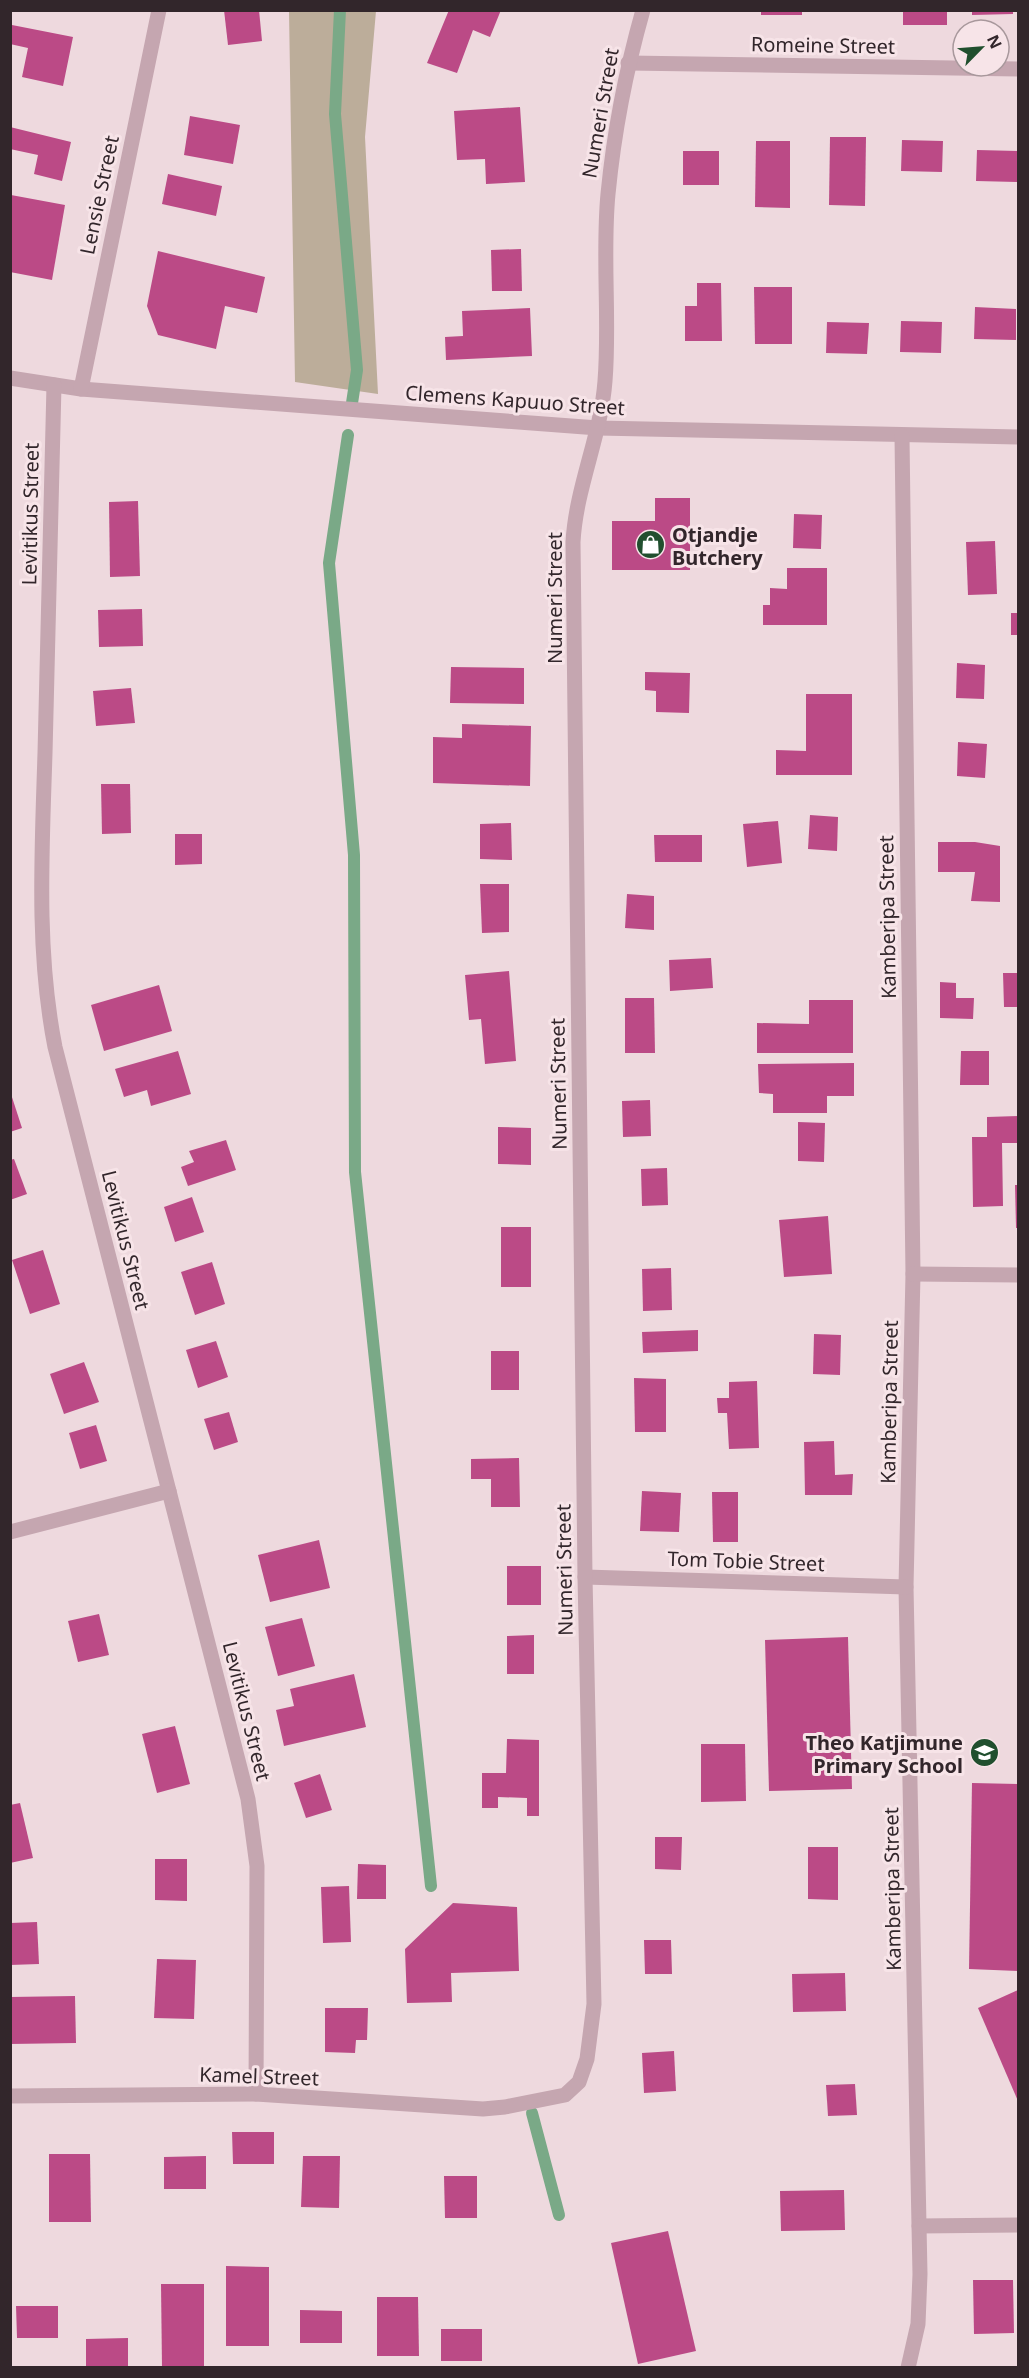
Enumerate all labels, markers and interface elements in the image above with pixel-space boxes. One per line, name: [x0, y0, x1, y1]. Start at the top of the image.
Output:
north arrow: [951, 18, 1011, 78]
street label: Romeine Street: [751, 30, 895, 60]
text: N: [982, 31, 1007, 52]
street label: Numeri Street: [575, 46, 625, 180]
street label: Lensie Street: [73, 133, 125, 257]
street label: Clemens Kapuuo Street: [404, 379, 626, 421]
street label: Levitikus Street: [15, 442, 45, 586]
place label: Otjandje Butchery: [672, 521, 763, 571]
shop icon: Otjandje Butchery: [635, 529, 667, 561]
street label: Numeri Street: [541, 532, 568, 664]
street label: Kamberipa Street: [872, 835, 902, 999]
street label: Numeri Street: [543, 1018, 573, 1150]
street label: Levitikus Street: [96, 1167, 156, 1313]
street label: Kamberipa Street: [874, 1320, 904, 1484]
street label: Numeri Street: [549, 1504, 579, 1636]
street label: Tom Tobie Street: [667, 1545, 825, 1577]
street label: Levitikus Street: [217, 1638, 277, 1784]
place label: Theo Katjimune Primary School: [806, 1729, 963, 1779]
school or university icon: Theo Katjimune Primary School: [968, 1737, 1000, 1769]
street label: Kamberipa Street: [877, 1807, 907, 1971]
street label: Kamel Street: [199, 2060, 319, 2092]

